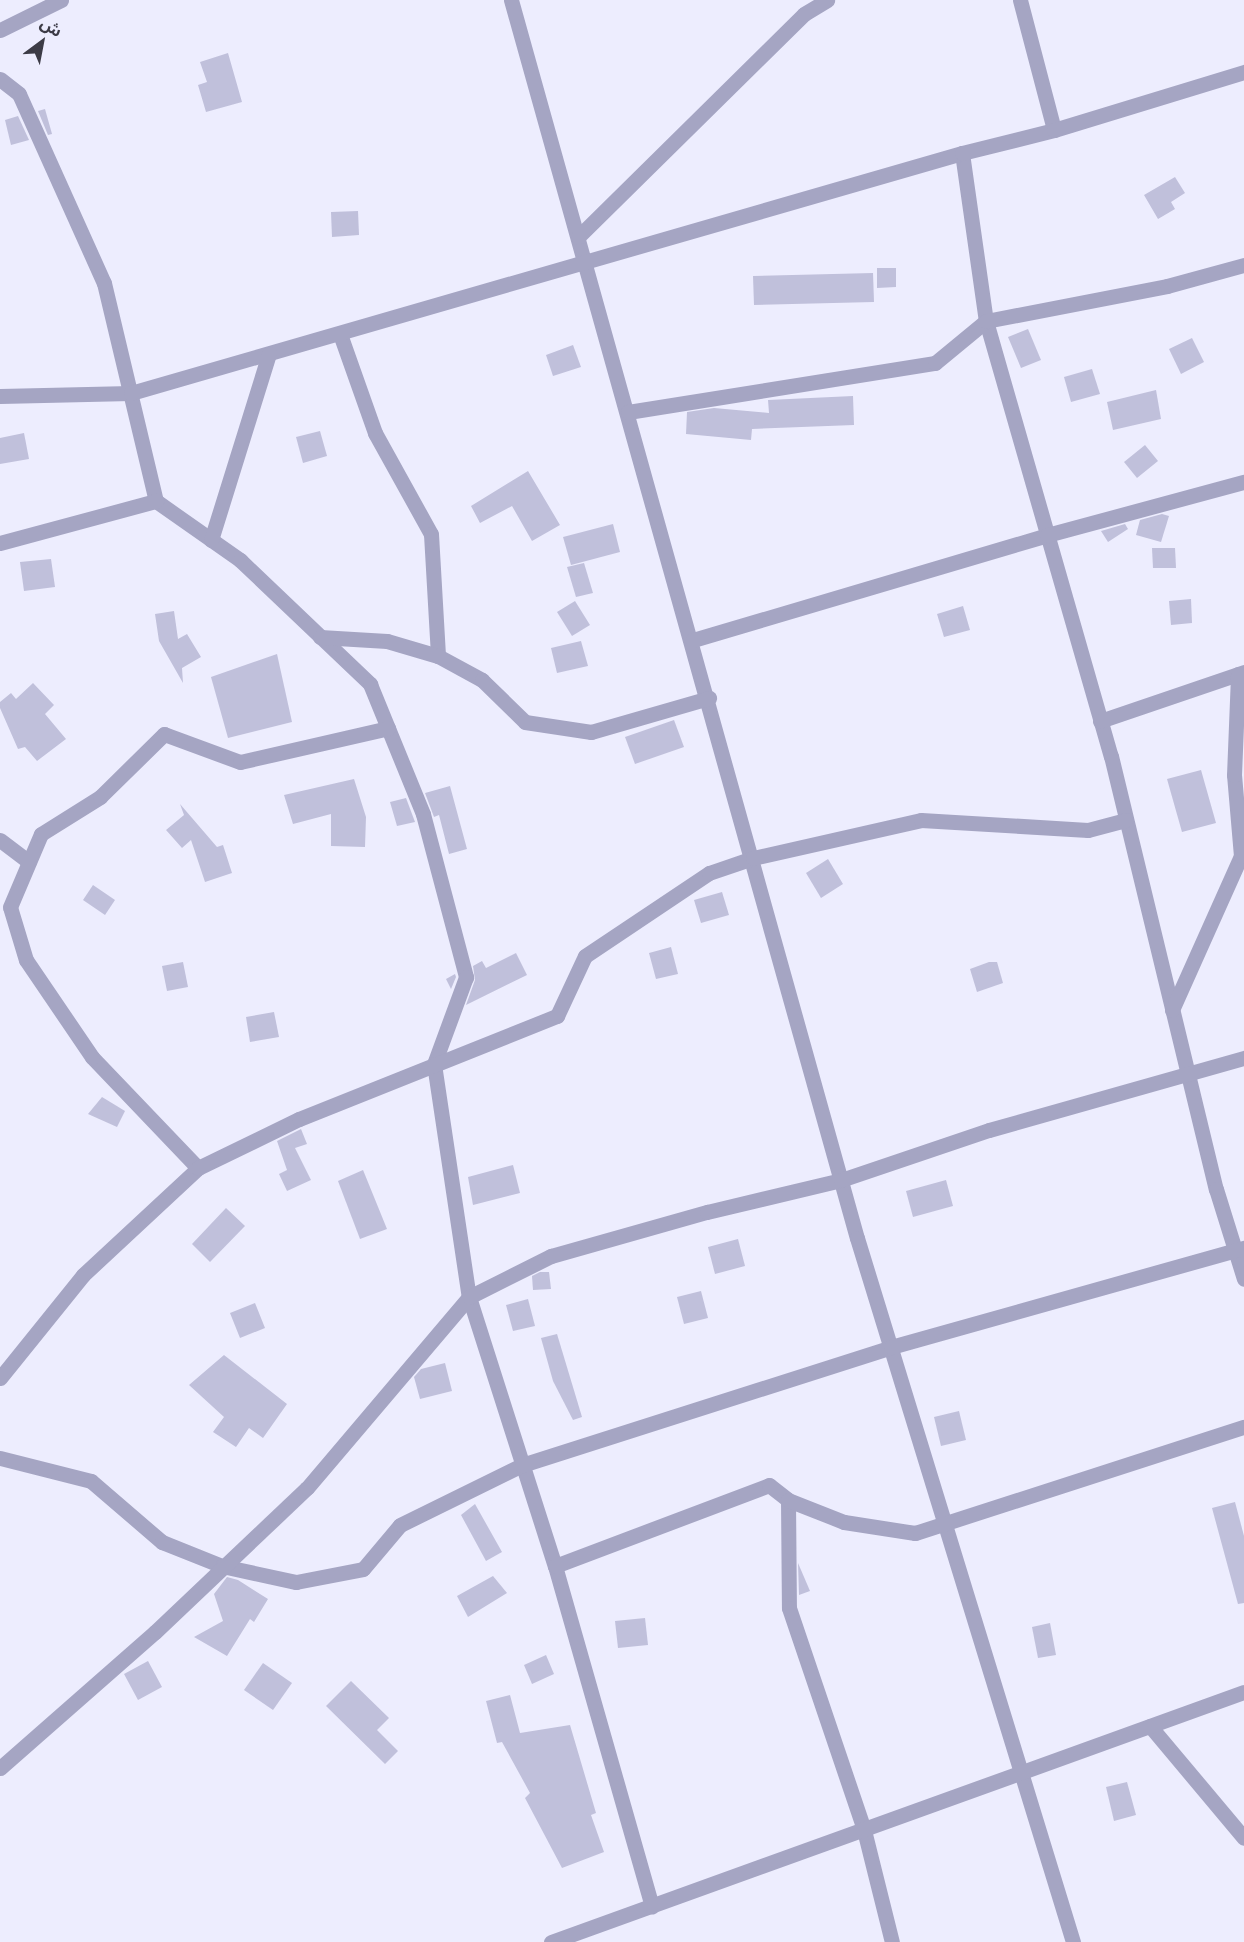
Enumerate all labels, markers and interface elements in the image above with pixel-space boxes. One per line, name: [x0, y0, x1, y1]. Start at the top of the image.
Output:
north arrow: [12, 12, 72, 72]
text: ش: [36, 12, 67, 42]

